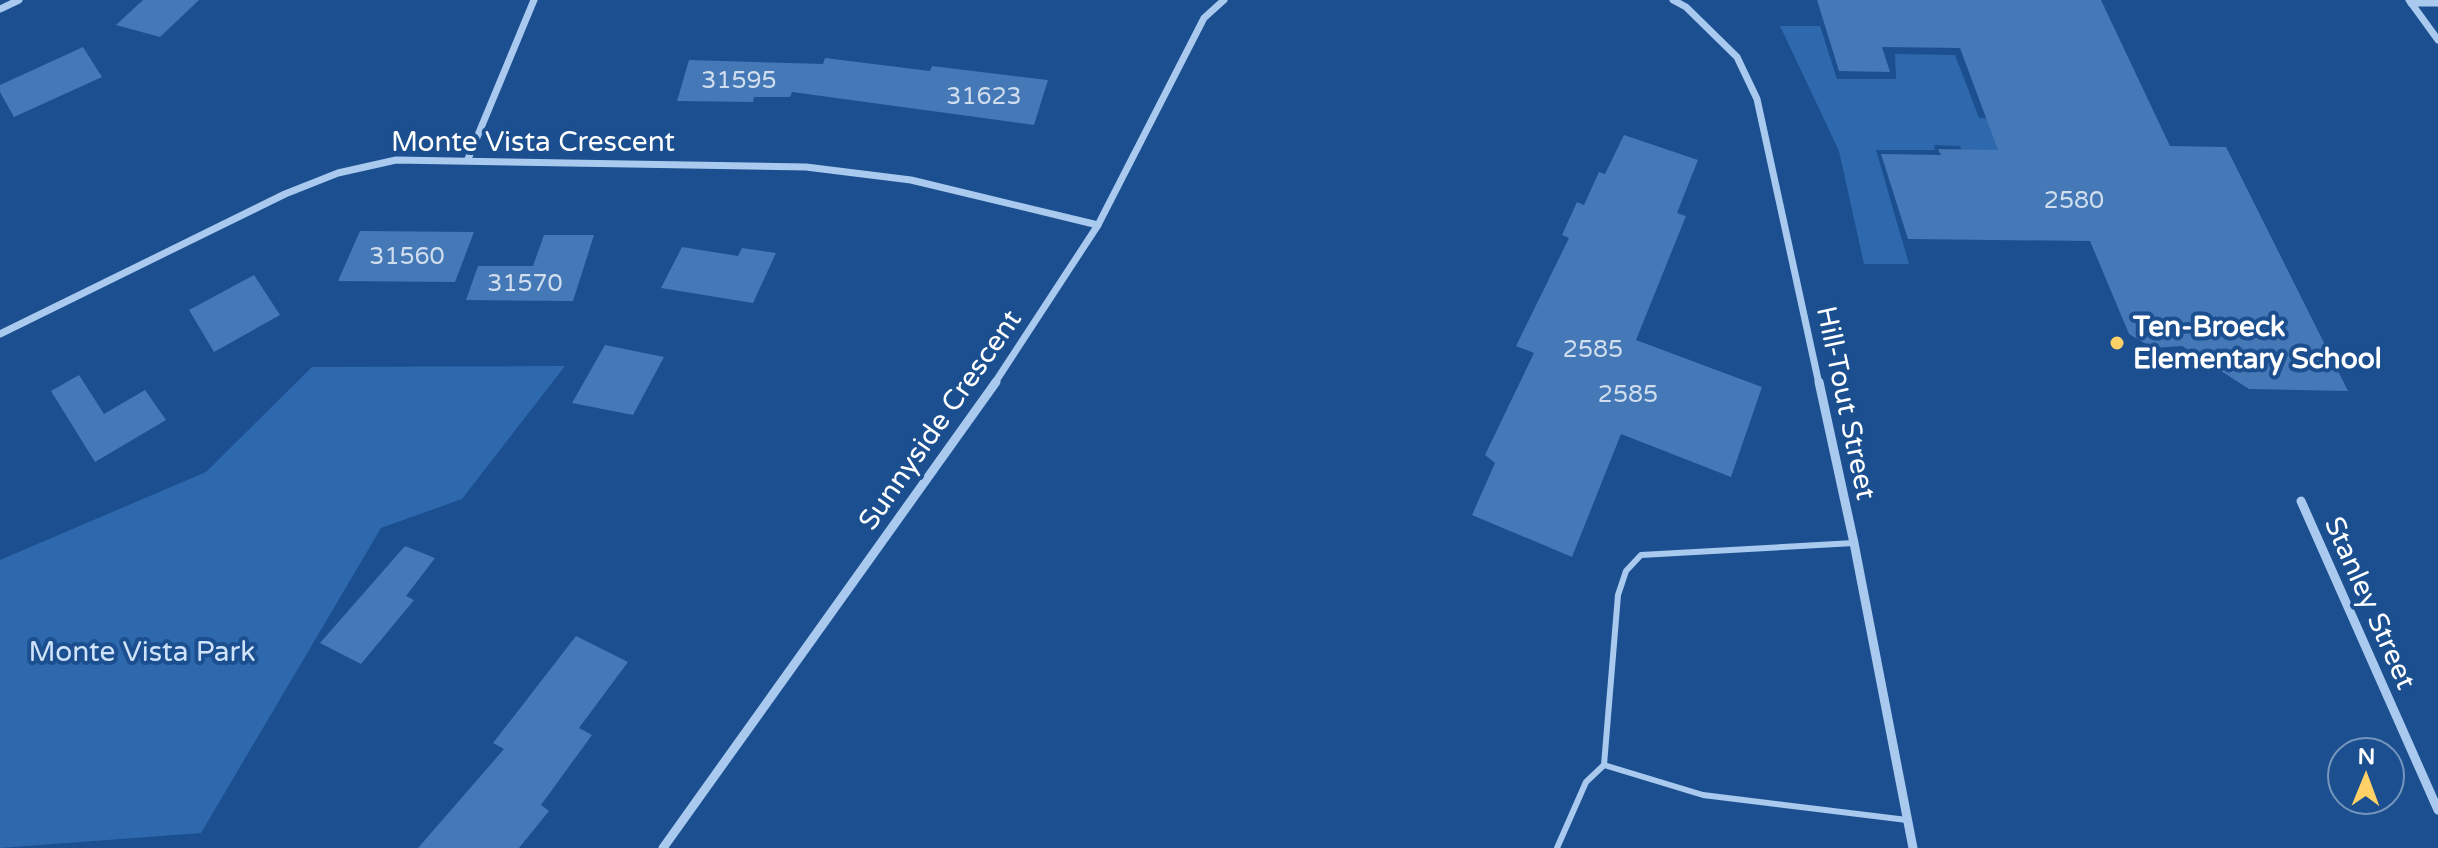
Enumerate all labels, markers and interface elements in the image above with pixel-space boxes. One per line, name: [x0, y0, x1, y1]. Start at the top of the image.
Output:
house number: 31595: [701, 66, 777, 95]
house number: 31623: [946, 82, 1022, 111]
street label: Monte Vista Crescent: [391, 125, 675, 159]
house number: 2580: [2044, 186, 2104, 215]
house number: 31560: [369, 242, 445, 271]
house number: 31570: [487, 269, 563, 298]
street label: Sunnyside Crescent: [851, 303, 1029, 537]
street label: Hill-Tout Street: [1809, 303, 1883, 503]
place label: Ten-Broeck Elementary School: [2132, 310, 2382, 376]
marker: Ten-Broeck Elementary School: [2108, 334, 2126, 352]
house number: 2585: [1563, 335, 1623, 364]
house number: 2585: [1598, 380, 1658, 409]
street label: Stanley Street: [2317, 512, 2423, 695]
park label: Monte Vista Park: [29, 635, 256, 669]
north arrow: [2326, 736, 2406, 816]
text: N: [2357, 744, 2375, 770]

